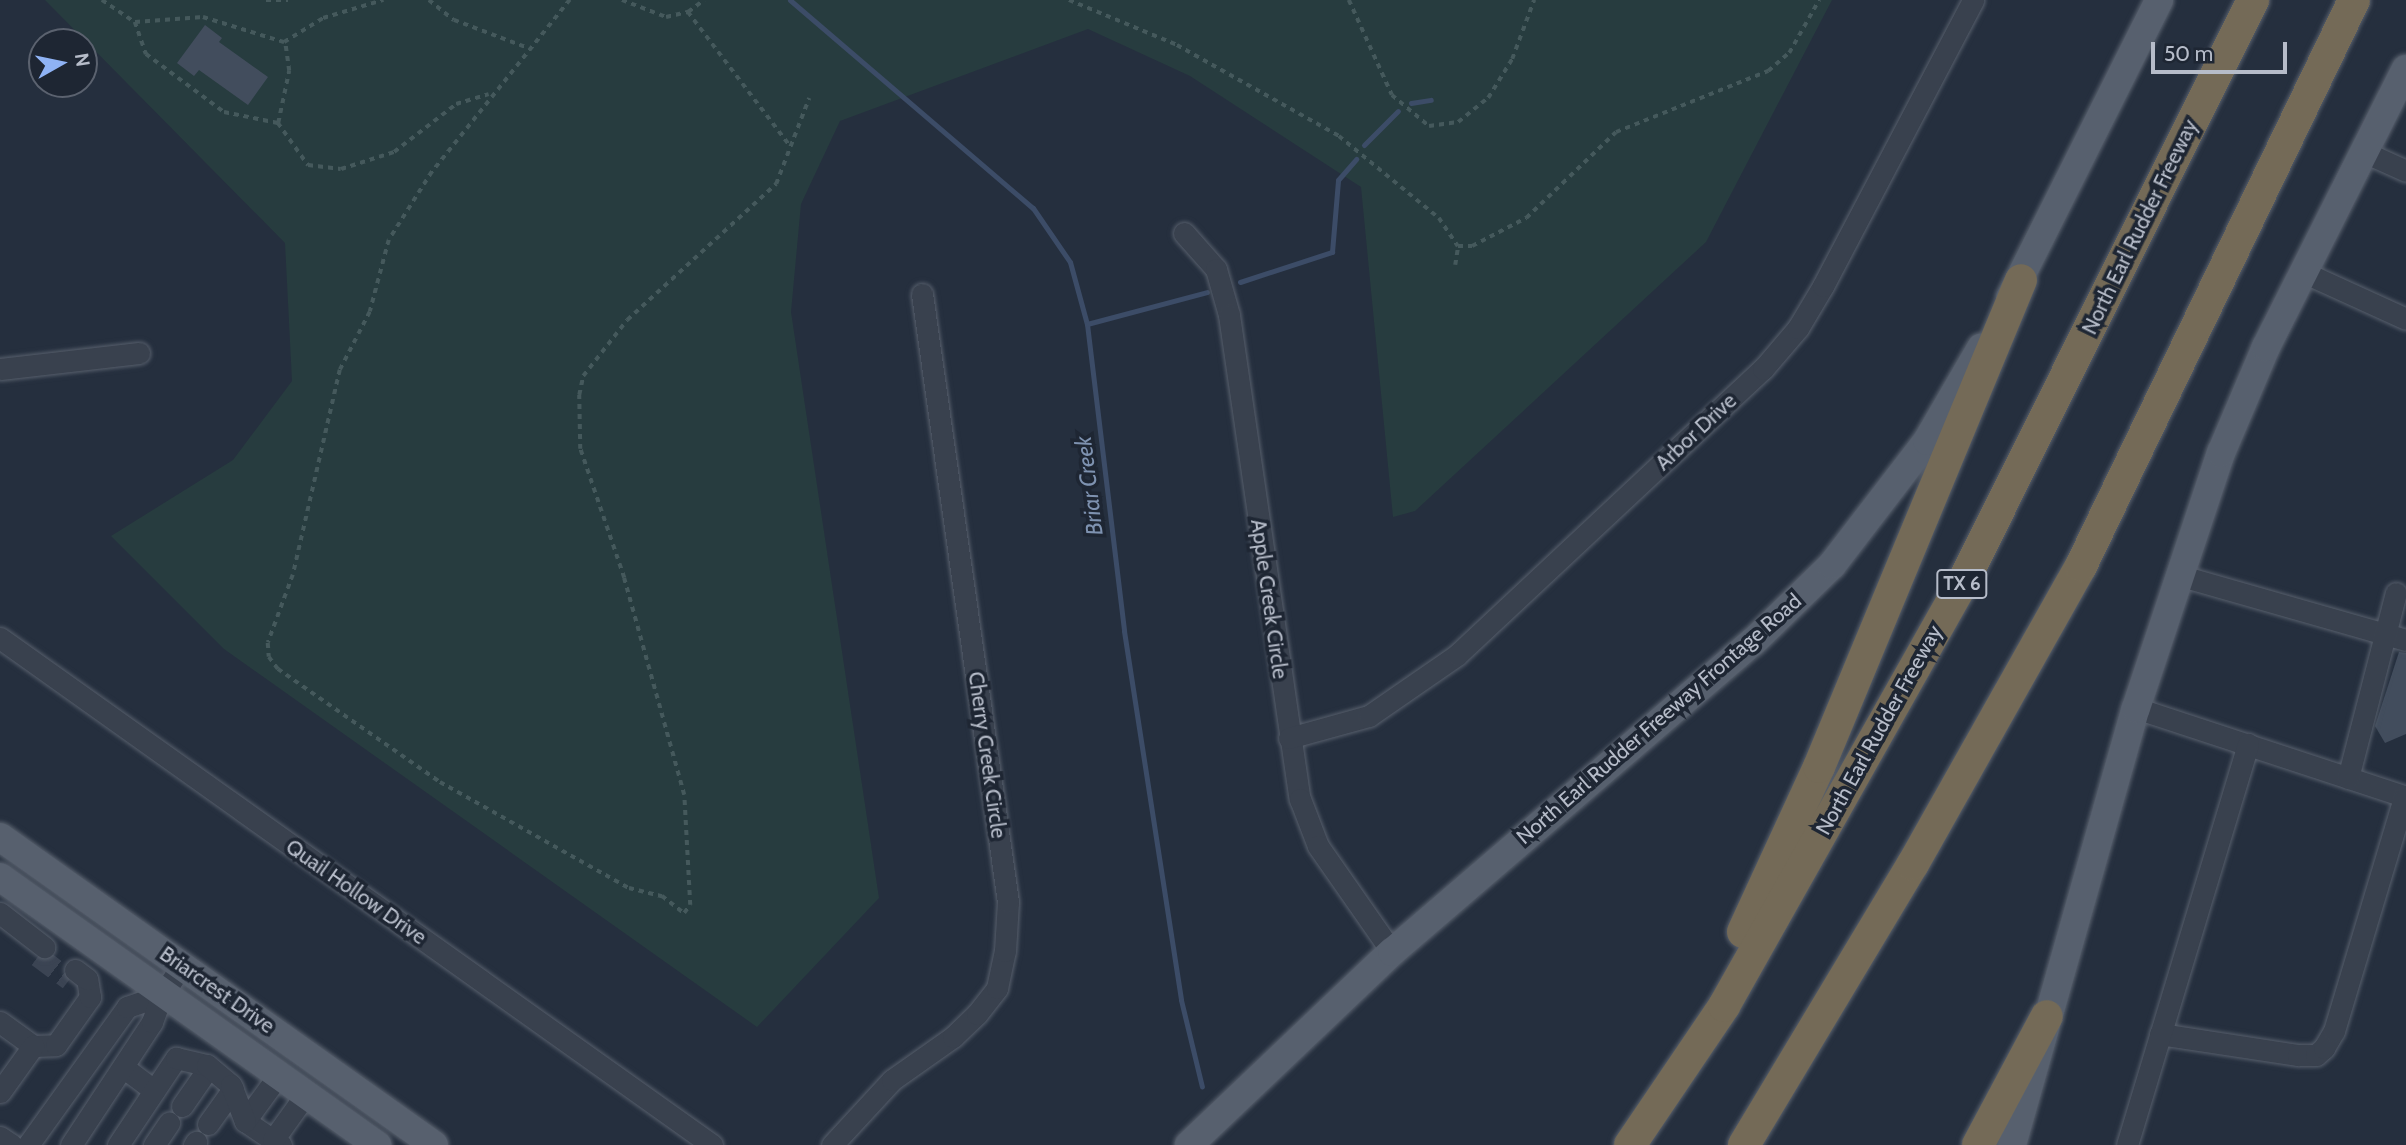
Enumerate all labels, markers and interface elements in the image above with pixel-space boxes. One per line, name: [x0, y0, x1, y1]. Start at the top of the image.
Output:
north arrow: [28, 28, 98, 98]
scale bar: [2154, 28, 2290, 72]
text: 50 m: [2164, 41, 2213, 66]
text: N: [70, 52, 95, 68]
street label: North Earl Rudder Freeway: [2077, 115, 2203, 339]
street label: Arbor Drive: [1650, 388, 1742, 476]
water label: Briar Creek: [1069, 435, 1109, 537]
street label: Apple Creek Circle: [1245, 518, 1293, 680]
road number: TX 6: [1936, 568, 1988, 600]
street label: North Earl Rudder Freeway Frontage Road: [1512, 588, 1806, 850]
street label: North Earl Rudder Freeway: [1811, 621, 1947, 839]
street label: Cherry Creek Circle: [963, 670, 1011, 840]
street label: Quail Hollow Drive: [281, 834, 431, 950]
street label: Briarcrest Drive: [155, 941, 279, 1039]

